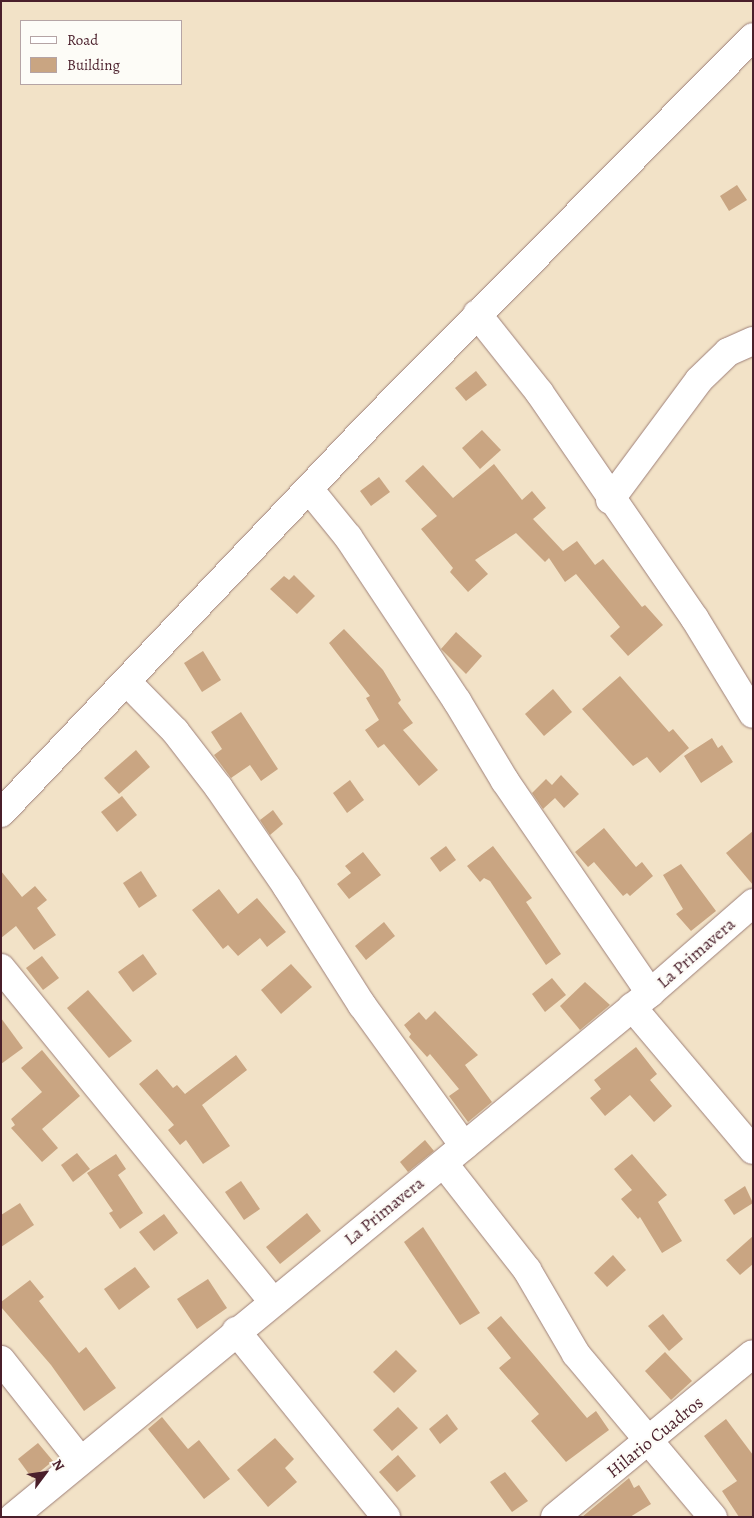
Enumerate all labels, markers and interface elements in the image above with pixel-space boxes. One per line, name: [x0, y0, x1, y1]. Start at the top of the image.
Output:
legend: [20, 20, 182, 85]
text: Road: [67, 30, 98, 50]
text: Building: [67, 55, 120, 75]
street label: La Primavera: [652, 913, 740, 993]
street label: La Primavera: [340, 1172, 428, 1250]
street label: Hilario Cuadros: [602, 1392, 708, 1482]
north arrow: [20, 1448, 70, 1498]
text: N: [48, 1456, 69, 1474]

